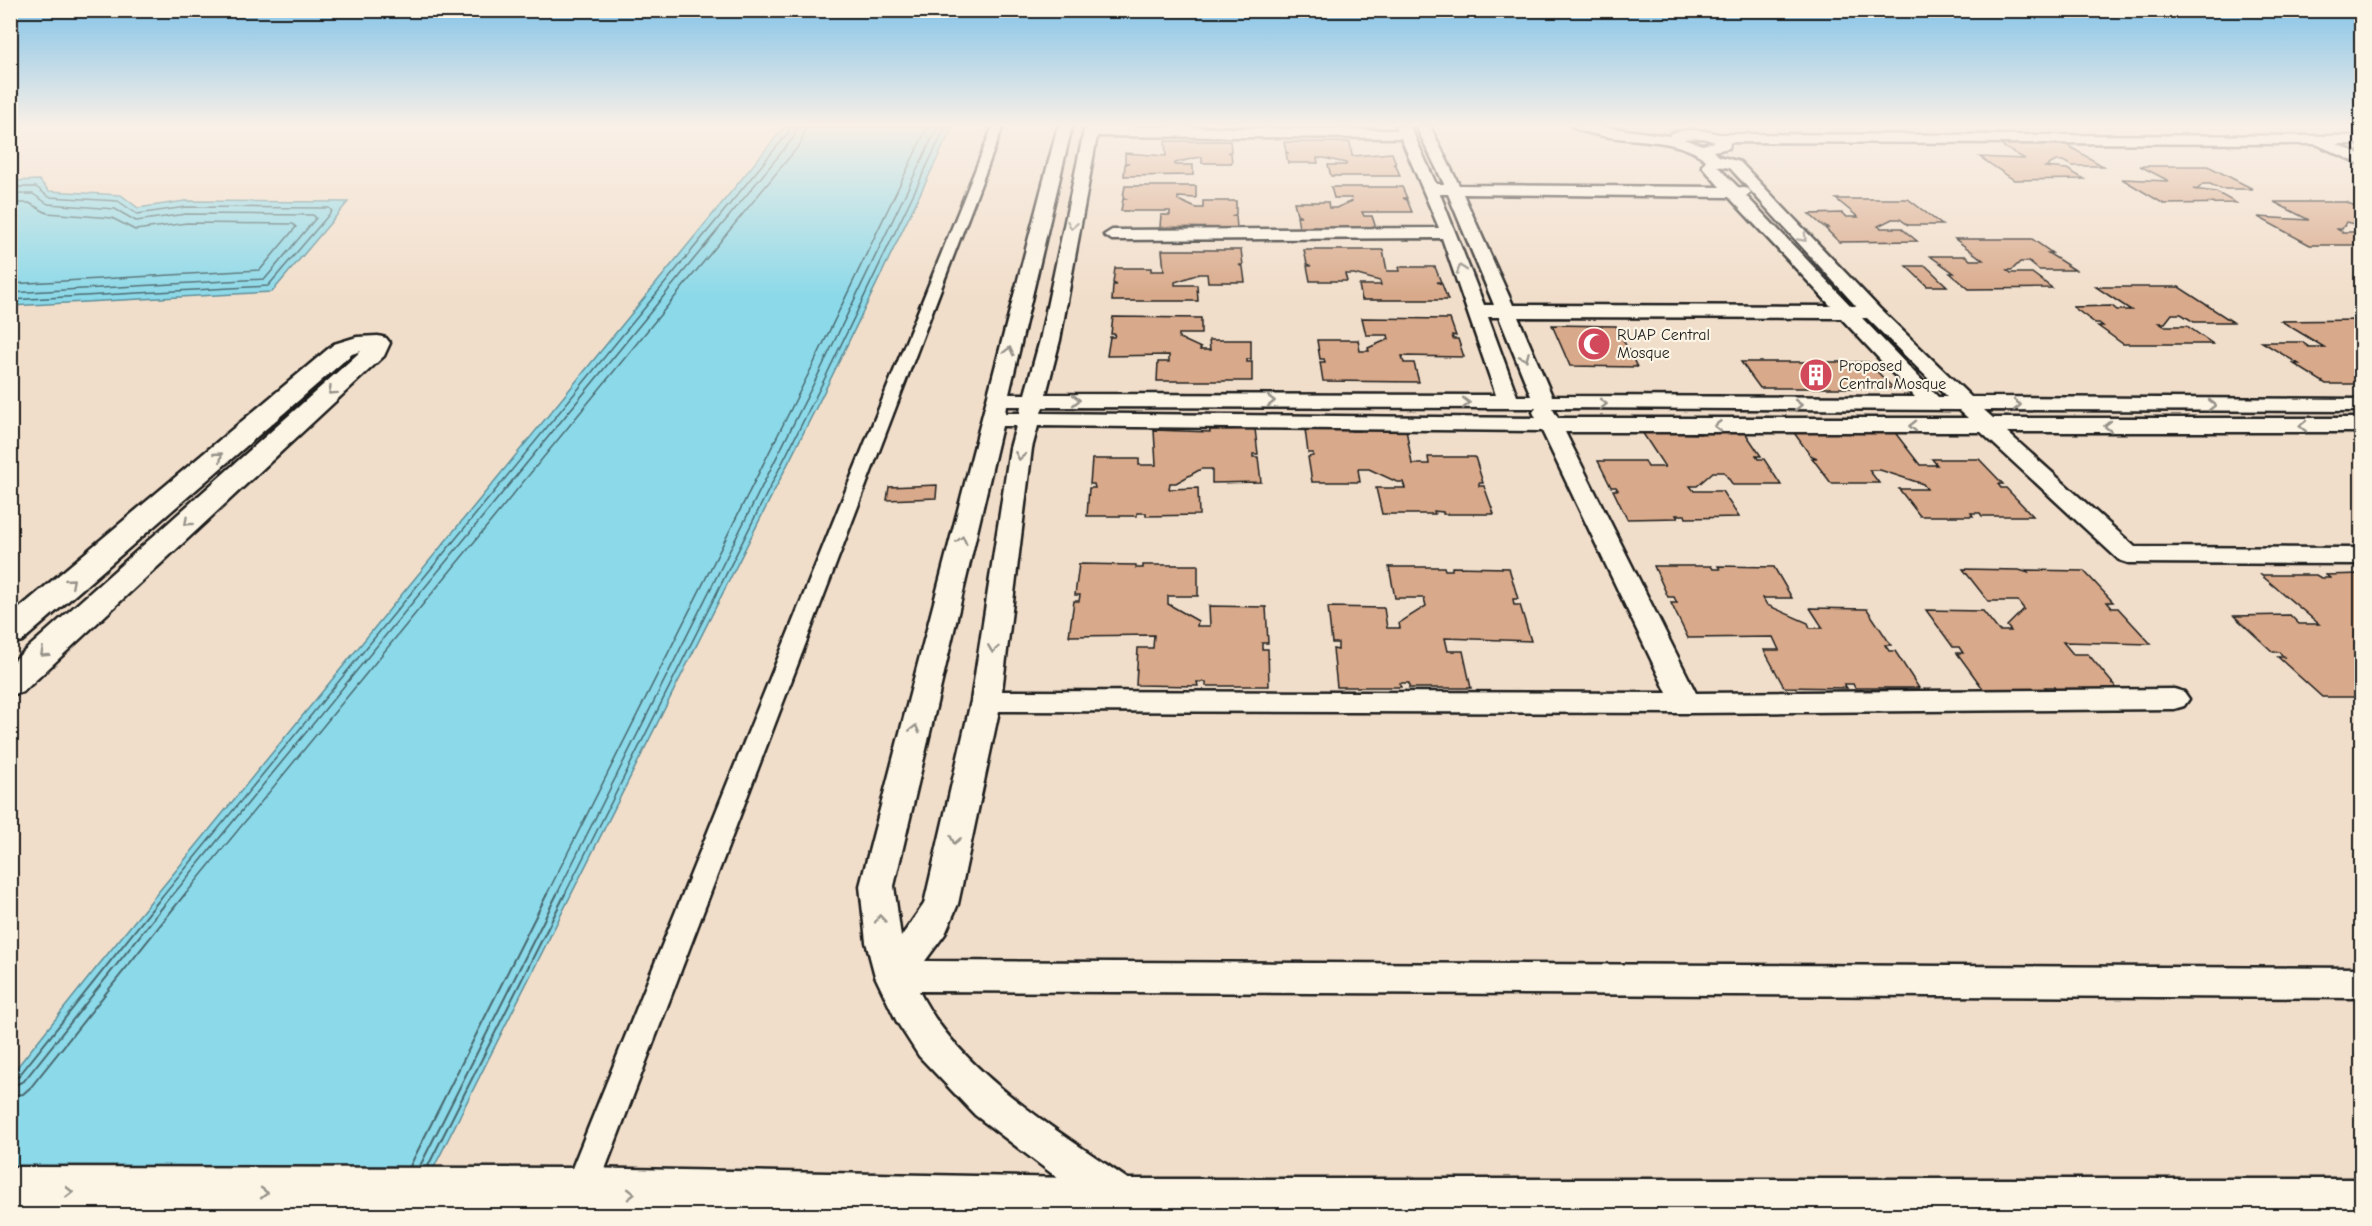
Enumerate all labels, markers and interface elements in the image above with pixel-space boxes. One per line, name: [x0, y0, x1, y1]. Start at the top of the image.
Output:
one-way arrow: [1066, 220, 1079, 230]
one-way arrow: [1796, 231, 1807, 242]
one-way arrow: [1456, 264, 1469, 275]
mosque icon: RUAP Central Mosque: [1576, 326, 1612, 362]
place label: RUAP Central Mosque: [1617, 326, 1710, 362]
one-way arrow: [1001, 346, 1014, 356]
one-way arrow: [1518, 351, 1530, 362]
building icon: Proposed Central Mosque: [1798, 357, 1834, 393]
place label: Proposed Central Mosque: [1839, 357, 1946, 393]
one-way arrow: [328, 384, 338, 395]
one-way arrow: [1072, 394, 1081, 406]
one-way arrow: [1267, 395, 1276, 407]
one-way arrow: [1462, 397, 1471, 409]
one-way arrow: [1599, 398, 1608, 410]
one-way arrow: [1794, 398, 1803, 411]
one-way arrow: [2012, 399, 2021, 411]
one-way arrow: [2207, 399, 2216, 411]
one-way arrow: [1714, 420, 1723, 432]
one-way arrow: [1909, 420, 1918, 432]
one-way arrow: [2104, 420, 2113, 432]
one-way arrow: [2299, 420, 2308, 432]
one-way arrow: [1014, 451, 1027, 461]
one-way arrow: [212, 452, 223, 463]
one-way arrow: [184, 515, 194, 526]
one-way arrow: [954, 535, 967, 545]
one-way arrow: [64, 578, 75, 589]
one-way arrow: [988, 644, 1000, 654]
one-way arrow: [40, 646, 51, 657]
one-way arrow: [907, 724, 920, 734]
one-way arrow: [950, 835, 963, 845]
one-way arrow: [874, 915, 887, 924]
one-way arrow: [64, 1186, 73, 1198]
one-way arrow: [259, 1187, 268, 1199]
one-way arrow: [627, 1188, 636, 1200]

